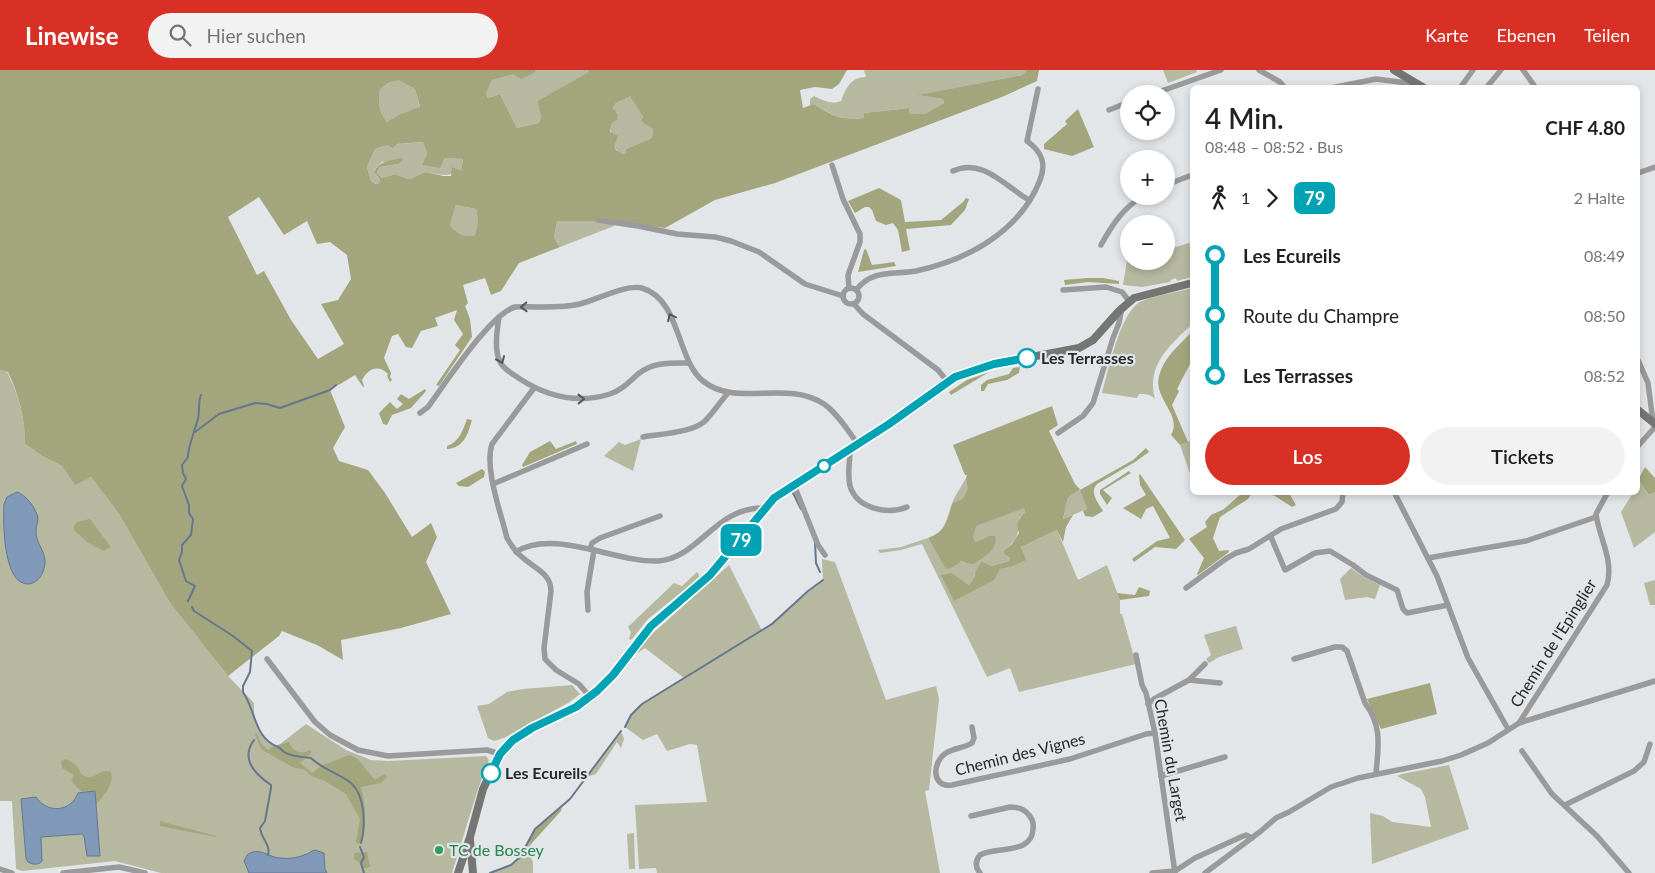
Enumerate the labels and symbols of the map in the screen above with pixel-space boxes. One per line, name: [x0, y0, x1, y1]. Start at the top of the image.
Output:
one-way arrow: [520, 302, 528, 312]
one-way arrow: [667, 314, 677, 323]
marker: Les Terrasses: [1017, 348, 1037, 368]
place label: Les Terrasses: [1041, 348, 1134, 367]
one-way arrow: [495, 355, 505, 364]
one-way arrow: [578, 394, 585, 404]
unlabelled marker: [817, 459, 831, 473]
line badge: 79: [718, 524, 764, 556]
street label: Chemin de l'Epinglier: [1505, 575, 1600, 710]
street label: Chemin du Larget: [1151, 697, 1192, 823]
street label: Chemin des Vignes: [953, 728, 1087, 779]
marker: Les Ecureils: [481, 763, 501, 783]
place label: Les Ecureils: [505, 763, 587, 782]
place label: TC de Bossey: [449, 840, 545, 859]
marker: TC de Bossey: [433, 844, 445, 856]

